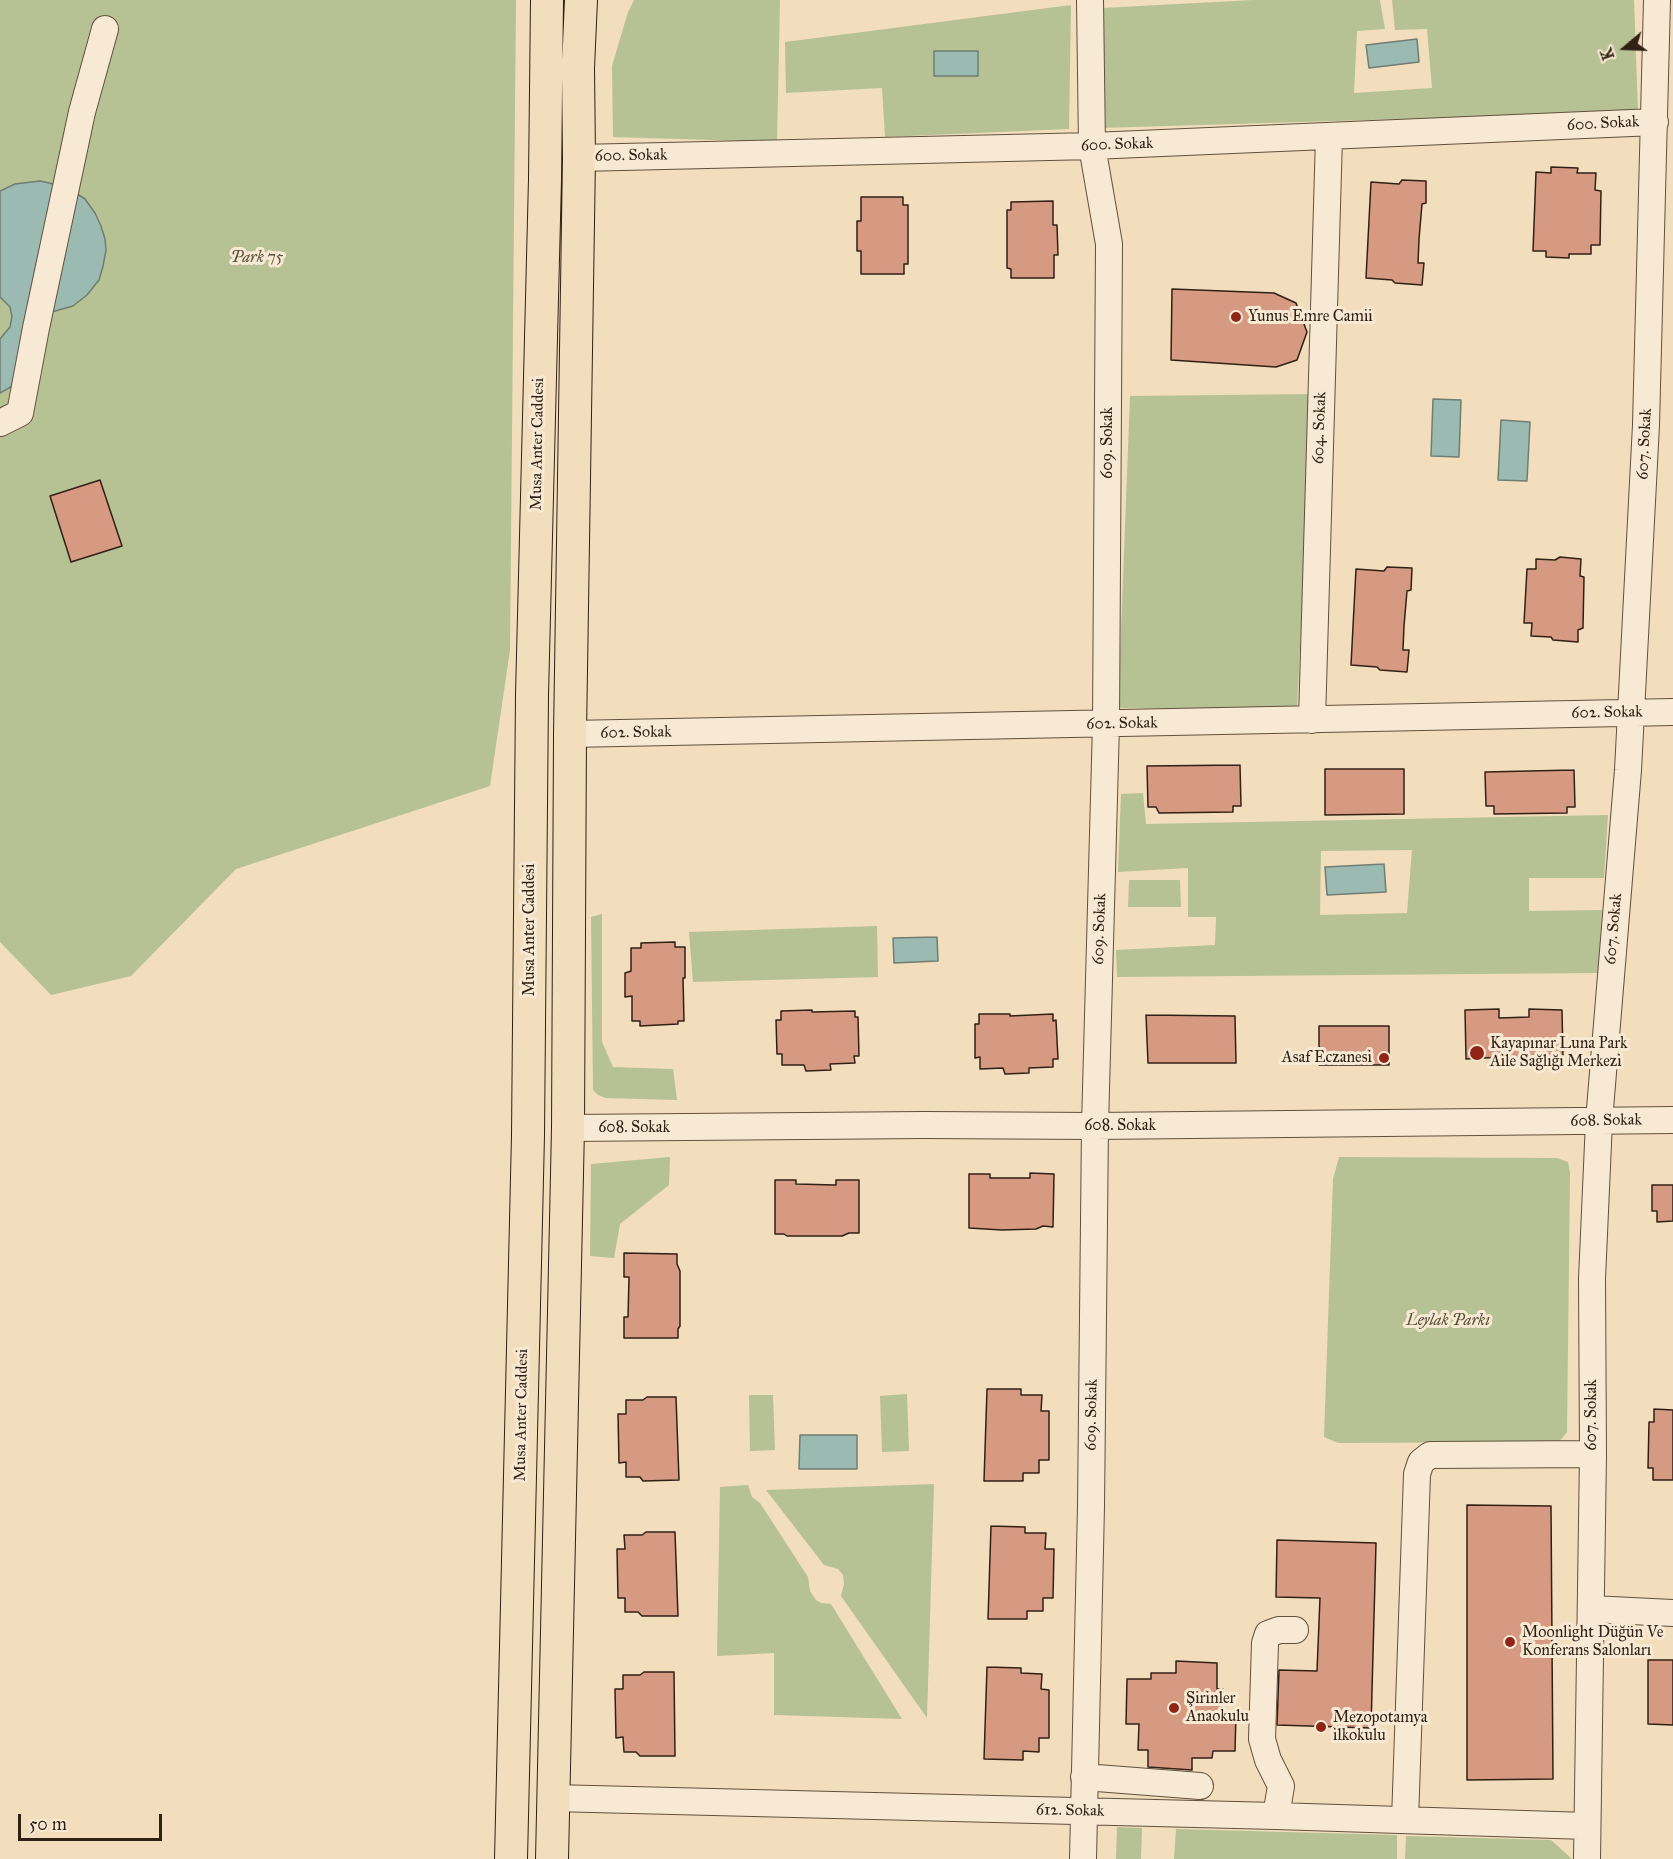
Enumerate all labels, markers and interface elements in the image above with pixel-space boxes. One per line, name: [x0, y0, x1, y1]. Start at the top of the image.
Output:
north arrow: [1595, 18, 1655, 78]
text: K: [1597, 46, 1618, 62]
street label: 600. Sokak: [1566, 113, 1640, 135]
street label: 600. Sokak: [1080, 134, 1154, 156]
street label: 600. Sokak: [595, 146, 667, 166]
park label: Park 75: [231, 248, 283, 268]
place label: Yunus Emre Camii: [1248, 307, 1373, 327]
marker: Yunus Emre Camii: [1229, 310, 1243, 324]
street label: Musa Anter Caddesi: [527, 378, 549, 510]
street label: 604. Sokak: [1309, 391, 1331, 465]
street label: 609. Sokak: [1098, 407, 1118, 479]
street label: 607. Sokak: [1634, 408, 1656, 480]
street label: 602. Sokak: [1571, 703, 1643, 723]
street label: 602. Sokak: [1086, 714, 1158, 734]
street label: 602. Sokak: [600, 723, 672, 743]
street label: Musa Anter Caddesi: [520, 864, 540, 996]
street label: 609. Sokak: [1089, 893, 1111, 965]
street label: 607. Sokak: [1601, 893, 1627, 965]
place label: Kayapınar Luna Park Aile Sağlığı Merkezi: [1490, 1034, 1628, 1072]
marker: Kayapınar Luna Park Aile Sağlığı Merkezi: [1468, 1044, 1486, 1062]
place label: Asaf Eczanesi: [1282, 1048, 1372, 1068]
marker: Asaf Eczanesi: [1377, 1051, 1391, 1065]
street label: 608. Sokak: [1570, 1111, 1642, 1131]
street label: 608. Sokak: [1084, 1116, 1156, 1136]
street label: 608. Sokak: [598, 1118, 670, 1138]
park label: Leylak Parkı: [1406, 1311, 1490, 1331]
street label: Musa Anter Caddesi: [511, 1349, 533, 1481]
street label: 609. Sokak: [1082, 1379, 1102, 1451]
street label: 607. Sokak: [1582, 1379, 1602, 1451]
place label: Moonlight Düğün Ve Konferans Salonları: [1522, 1623, 1663, 1661]
marker: Moonlight Düğün Ve Konferans Salonları: [1503, 1635, 1517, 1649]
place label: Şirinler Anaokulu: [1186, 1689, 1249, 1727]
marker: Şirinler Anaokulu: [1167, 1701, 1181, 1715]
place label: Mezopotamya ilkokulu: [1333, 1708, 1428, 1746]
marker: Mezopotamya ilkokulu: [1314, 1720, 1328, 1734]
street label: 612. Sokak: [1036, 1801, 1104, 1821]
scale bar: [21, 1802, 165, 1840]
text: 50 m: [29, 1813, 67, 1835]

